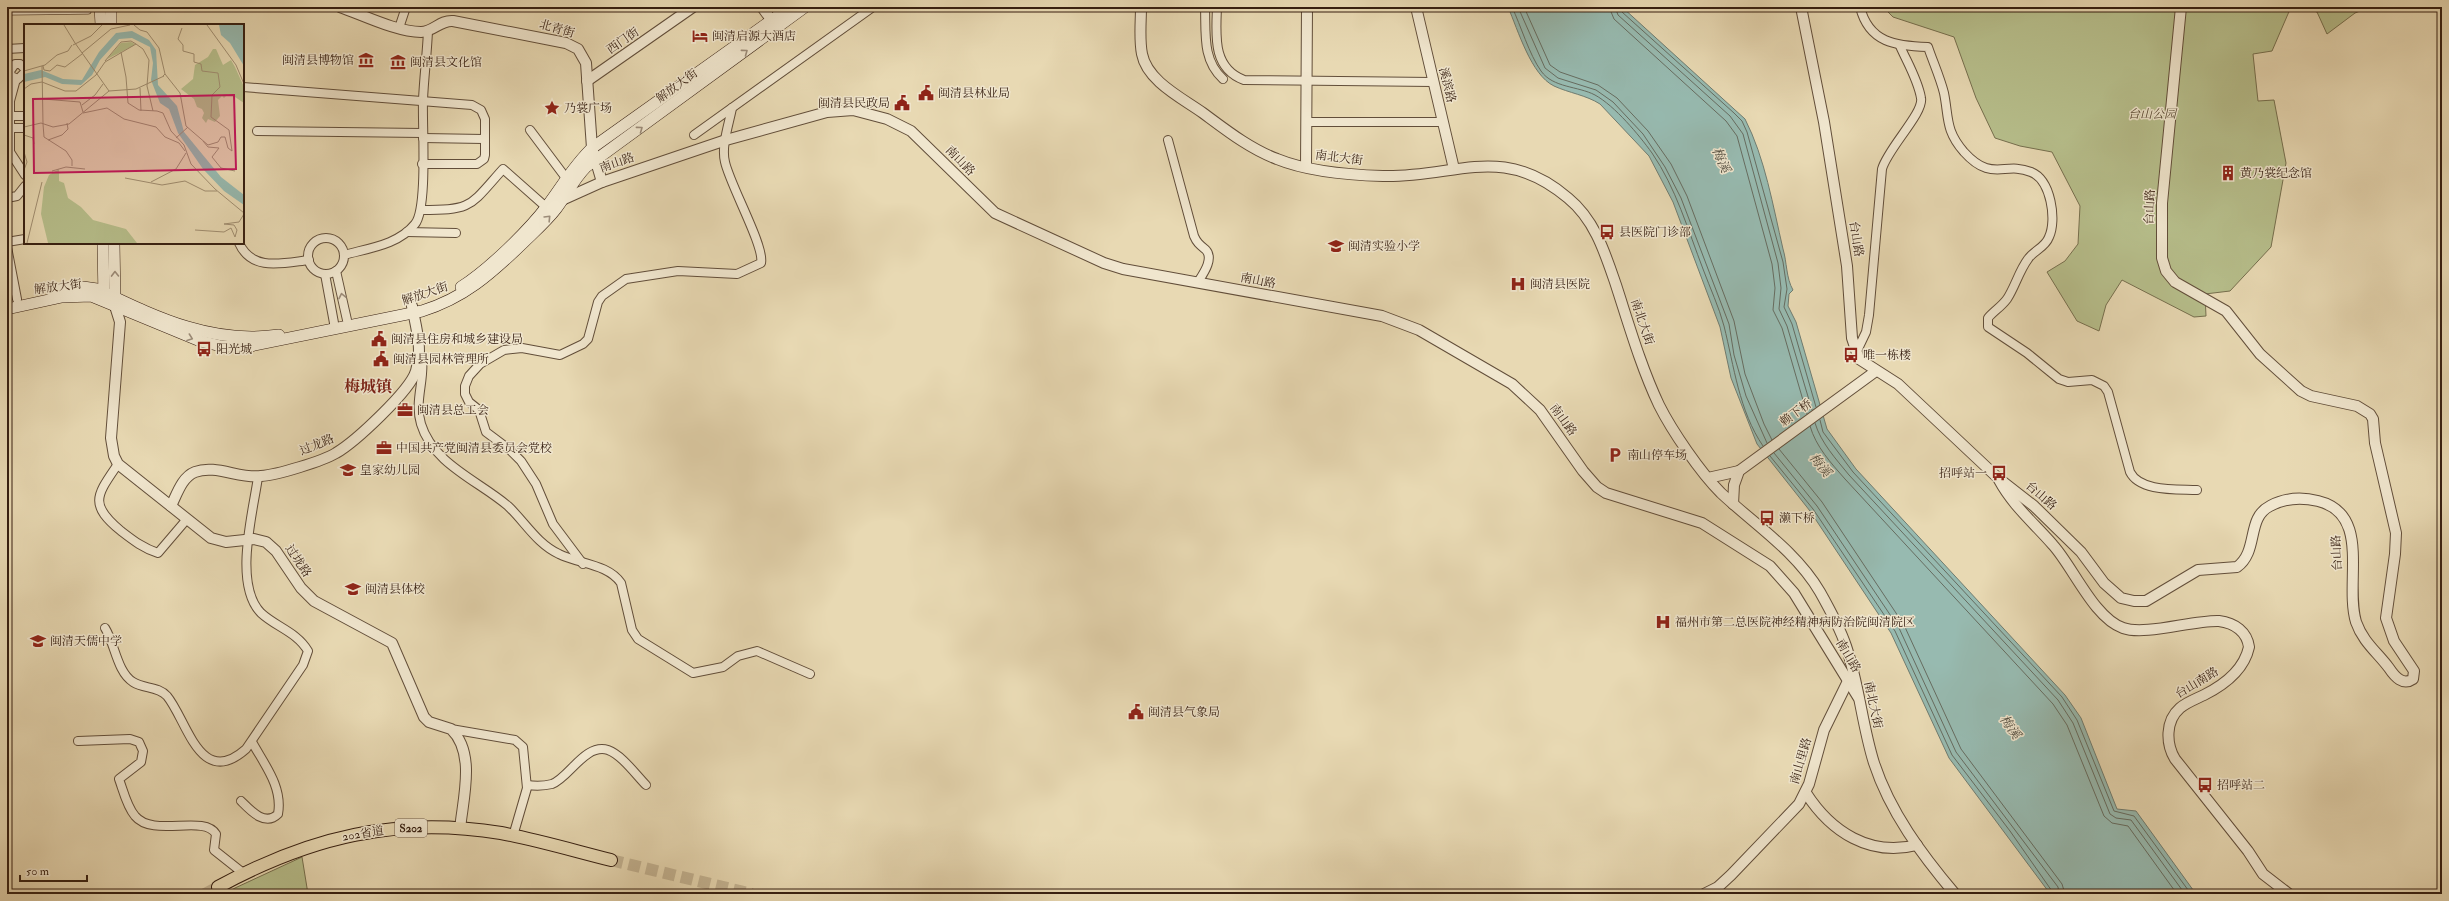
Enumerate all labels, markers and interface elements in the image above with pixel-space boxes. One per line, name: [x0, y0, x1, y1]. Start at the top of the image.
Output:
street label: 北青街: [538, 17, 577, 41]
inset map: [24, 24, 244, 244]
street label: 西门街: [604, 24, 643, 57]
hotel icon: 闽清启源大酒店: [691, 27, 709, 45]
place label: 闽清启源大酒店: [712, 29, 796, 44]
one-way arrow: [740, 49, 747, 56]
museum icon: 闽清县博物馆: [357, 51, 375, 69]
place label: 闽清县博物馆: [282, 53, 354, 68]
museum icon: 闽清县文化馆: [389, 53, 407, 71]
place label: 闽清县文化馆: [410, 55, 482, 70]
street label: 解放大街: [653, 65, 702, 106]
street label: 溪滨路: [1435, 66, 1459, 104]
public building icon: 闽清县林业局: [917, 84, 935, 102]
place label: 闽清县林业局: [938, 86, 1010, 101]
public building icon: 闽清县民政局: [893, 94, 911, 112]
place label: 闽清县民政局: [818, 96, 890, 111]
place icon: 乃裳广场: [543, 99, 561, 117]
place label: 乃裳广场: [564, 101, 612, 116]
park label: 台山公园: [2128, 107, 2178, 122]
one-way arrow: [636, 126, 643, 134]
street label: 南山路: [942, 143, 978, 179]
water label: 梅溪: [1708, 145, 1734, 177]
street label: 南北大街: [1314, 148, 1365, 168]
street label: 南山路: [598, 150, 636, 176]
building icon: 黄乃裳纪念馆: [2219, 164, 2237, 182]
place label: 黄乃裳纪念馆: [2240, 166, 2312, 181]
street label: 台山路: [2142, 189, 2158, 225]
one-way arrow: [543, 215, 551, 223]
street label: 台山路: [1846, 220, 1866, 258]
bus stop icon: 县医院门诊部: [1598, 223, 1616, 241]
place label: 县医院门诊部: [1619, 225, 1691, 240]
school or university icon: 闽清实验小学: [1327, 237, 1345, 255]
place label: 闽清实验小学: [1348, 239, 1420, 254]
street label: 南山路: [1239, 270, 1277, 292]
one-way arrow: [111, 271, 119, 277]
hospital icon: 闽清县医院: [1509, 275, 1527, 293]
street label: 解放大街: [33, 277, 84, 297]
place label: 闽清县医院: [1530, 277, 1590, 292]
street label: 解放大街: [400, 279, 451, 309]
one-way arrow: [338, 293, 346, 299]
street label: 南北大街: [1627, 297, 1657, 348]
public building icon: 闽清县住房和城乡建设局: [370, 330, 388, 348]
place label: 闽清县住房和城乡建设局: [391, 332, 523, 347]
one-way arrow: [186, 333, 193, 341]
bus stop icon: 阳光城: [195, 340, 213, 358]
place label: 阳光城: [216, 342, 252, 357]
bus stop icon: 唯一栋楼: [1842, 346, 1860, 364]
place label: 唯一栋楼: [1863, 348, 1911, 363]
public building icon: 闽清县园林管理所: [372, 350, 390, 368]
place label: 闽清县园林管理所: [393, 352, 489, 367]
district label: 梅城镇: [344, 377, 392, 397]
street label: 赖下桥: [1777, 396, 1815, 430]
office icon: 闽清县总工会: [396, 401, 414, 419]
street label: 南山路: [1546, 401, 1580, 439]
place label: 闽清县总工会: [417, 403, 489, 418]
street label: 过龙路: [297, 431, 337, 459]
office icon: 中国共产党闽清县委员会党校: [375, 439, 393, 457]
place label: 中国共产党闽清县委员会党校: [396, 441, 552, 456]
parking icon: 南山停车场: [1606, 446, 1624, 464]
place label: 南山停车场: [1627, 448, 1687, 463]
water label: 梅溪: [1806, 450, 1836, 482]
school or university icon: 皇家幼儿园: [339, 461, 357, 479]
place label: 皇家幼儿园: [360, 463, 420, 478]
bus stop icon: 招呼站一: [1990, 464, 2008, 482]
place label: 招呼站一: [1939, 466, 1987, 481]
street label: 台山路: [2022, 479, 2060, 513]
bus stop icon: 濑下桥: [1758, 509, 1776, 527]
place label: 濑下桥: [1779, 511, 1815, 526]
street label: 台山路: [2329, 535, 2345, 571]
street label: 过垅路: [282, 542, 314, 580]
school or university icon: 闽清县体校: [344, 580, 362, 598]
place label: 闽清县体校: [365, 582, 425, 597]
hospital icon: 福州市第二总医院神经精神病防治院闽清院区: [1654, 613, 1672, 631]
place label: 福州市第二总医院神经精神病防治院闽清院区: [1675, 615, 1915, 630]
school or university icon: 闽清天儒中学: [29, 632, 47, 650]
place label: 闽清天儒中学: [50, 634, 122, 649]
street label: 南山路: [1832, 637, 1864, 675]
street label: 台山南路: [2173, 664, 2221, 702]
street label: 南北大街: [1861, 680, 1886, 731]
public building icon: 闽清县气象局: [1127, 703, 1145, 721]
place label: 闽清县气象局: [1148, 705, 1220, 720]
water label: 梅溪: [1996, 712, 2025, 744]
street label: 南山里路: [1787, 736, 1815, 786]
bus stop icon: 招呼站二: [2196, 776, 2214, 794]
place label: 招呼站二: [2217, 778, 2265, 793]
road number: S202: [395, 819, 427, 837]
street label: 202省道: [341, 823, 385, 845]
scale bar: [20, 857, 87, 883]
text: 50 m: [26, 864, 50, 879]

